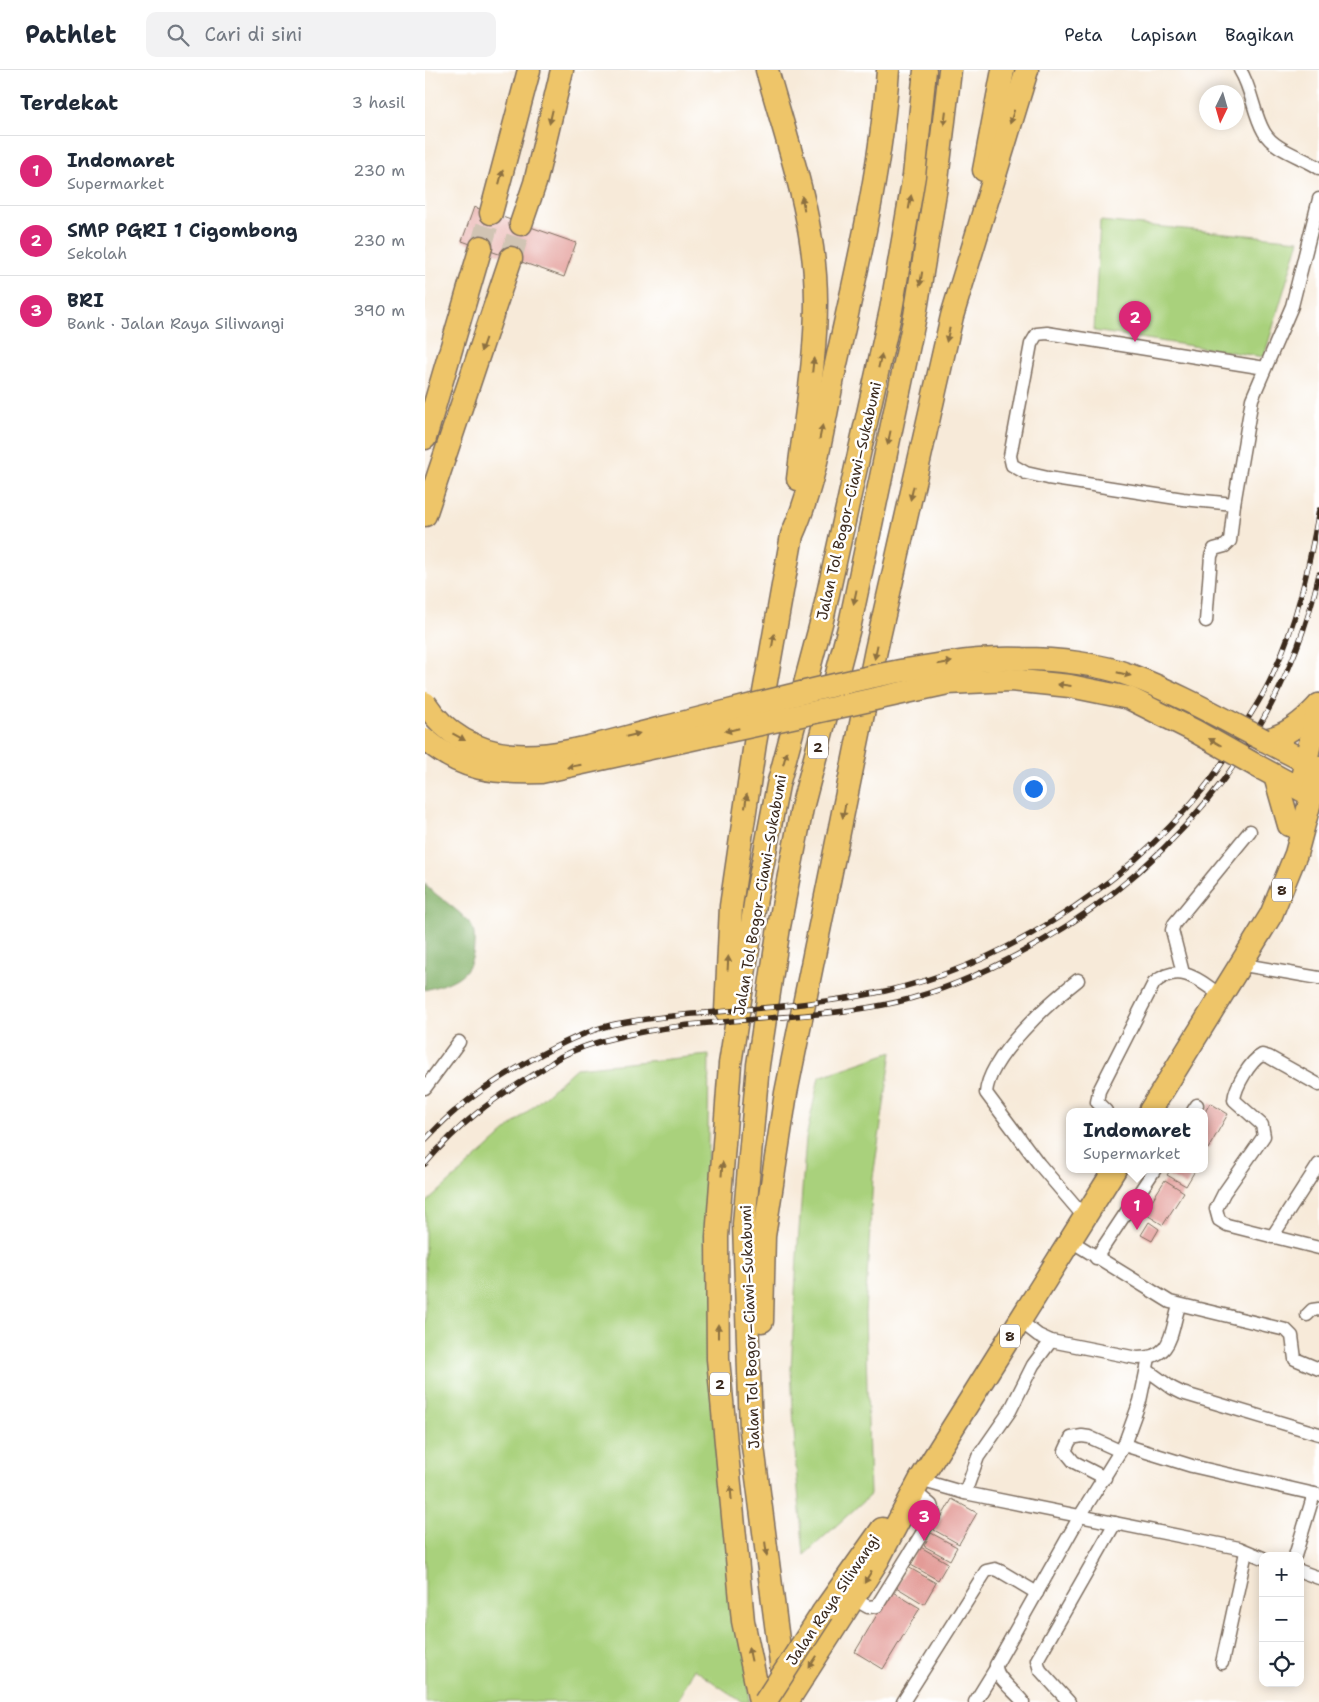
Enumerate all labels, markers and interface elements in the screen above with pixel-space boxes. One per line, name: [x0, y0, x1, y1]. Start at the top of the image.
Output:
search box: [146, 12, 496, 57]
text: Pathlet: [25, 19, 116, 51]
icon: search: [164, 21, 192, 49]
text: Cari di sini: [204, 22, 302, 47]
text: Peta: [1064, 23, 1103, 47]
text: Lapisan: [1131, 23, 1197, 47]
text: Bagikan: [1225, 23, 1294, 47]
north arrow: [1199, 85, 1244, 130]
text: Terdekat: [20, 89, 118, 117]
text: 3 hasil: [352, 92, 405, 113]
one-way arrow: [1008, 109, 1016, 124]
one-way arrow: [547, 110, 555, 125]
one-way arrow: [940, 111, 948, 127]
text: Indomaret: [67, 148, 175, 173]
text: 1: [32, 160, 40, 181]
text: 230 m: [353, 160, 405, 181]
one-way arrow: [497, 170, 505, 185]
text: Supermarket: [67, 173, 164, 194]
one-way arrow: [906, 193, 914, 209]
one-way arrow: [799, 195, 807, 211]
text: SMP PGRI 1 Cigombong: [67, 218, 298, 243]
text: 2: [30, 230, 42, 251]
text: 230 m: [353, 230, 405, 251]
text: Sekolah: [67, 243, 127, 264]
one-way arrow: [916, 271, 924, 287]
text: BRI: [67, 288, 104, 313]
text: 3: [30, 300, 42, 321]
text: 390 m: [353, 300, 405, 321]
pin: 2: [1119, 301, 1151, 342]
text: Bank · Jalan Raya Siliwangi: [67, 313, 285, 334]
one-way arrow: [944, 327, 952, 343]
one-way arrow: [478, 338, 486, 353]
one-way arrow: [876, 354, 884, 369]
one-way arrow: [809, 356, 817, 372]
street label: Jalan Tol Bogor–Ciawi–Sukabumi: [812, 380, 886, 622]
one-way arrow: [817, 425, 825, 440]
one-way arrow: [885, 431, 893, 446]
one-way arrow: [908, 486, 916, 501]
one-way arrow: [851, 590, 859, 605]
one-way arrow: [769, 633, 777, 649]
one-way arrow: [872, 644, 880, 659]
one-way arrow: [938, 659, 954, 667]
one-way arrow: [1116, 670, 1131, 678]
one-way arrow: [1056, 681, 1072, 689]
one-way arrow: [724, 727, 740, 735]
one-way arrow: [626, 731, 641, 739]
one-way arrow: [452, 733, 467, 741]
road number: 2: [808, 736, 828, 759]
one-way arrow: [1207, 738, 1222, 746]
one-way arrow: [781, 750, 789, 765]
one-way arrow: [565, 762, 581, 770]
street label: Jalan Tol Bogor–Ciawi–Sukabumi: [729, 773, 791, 1017]
your location: [1021, 776, 1047, 802]
one-way arrow: [743, 793, 751, 809]
one-way arrow: [840, 804, 848, 819]
road number: 8: [1272, 878, 1292, 902]
one-way arrow: [725, 955, 733, 971]
popup: [1066, 1108, 1208, 1173]
text: Indomaret: [1083, 1118, 1191, 1143]
text: Supermarket: [1083, 1143, 1181, 1164]
one-way arrow: [719, 1161, 727, 1177]
pin: 1: [1121, 1189, 1153, 1230]
street label: Jalan Tol Bogor–Ciawi–Sukabumi: [736, 1205, 764, 1449]
one-way arrow: [714, 1323, 722, 1339]
road number: 8: [1000, 1324, 1020, 1348]
road number: 2: [710, 1372, 730, 1396]
one-way arrow: [727, 1485, 735, 1501]
pin: 3: [908, 1500, 940, 1541]
street label: Jalan Raya Siliwangi: [782, 1531, 884, 1669]
one-way arrow: [762, 1541, 770, 1557]
map controls: [1259, 1552, 1304, 1687]
button: +: [1259, 1552, 1304, 1597]
one-way arrow: [863, 1571, 872, 1584]
button: −: [1259, 1597, 1304, 1642]
button: locate: [1259, 1642, 1304, 1687]
one-way arrow: [746, 1647, 754, 1662]
one-way arrow: [809, 1656, 818, 1669]

